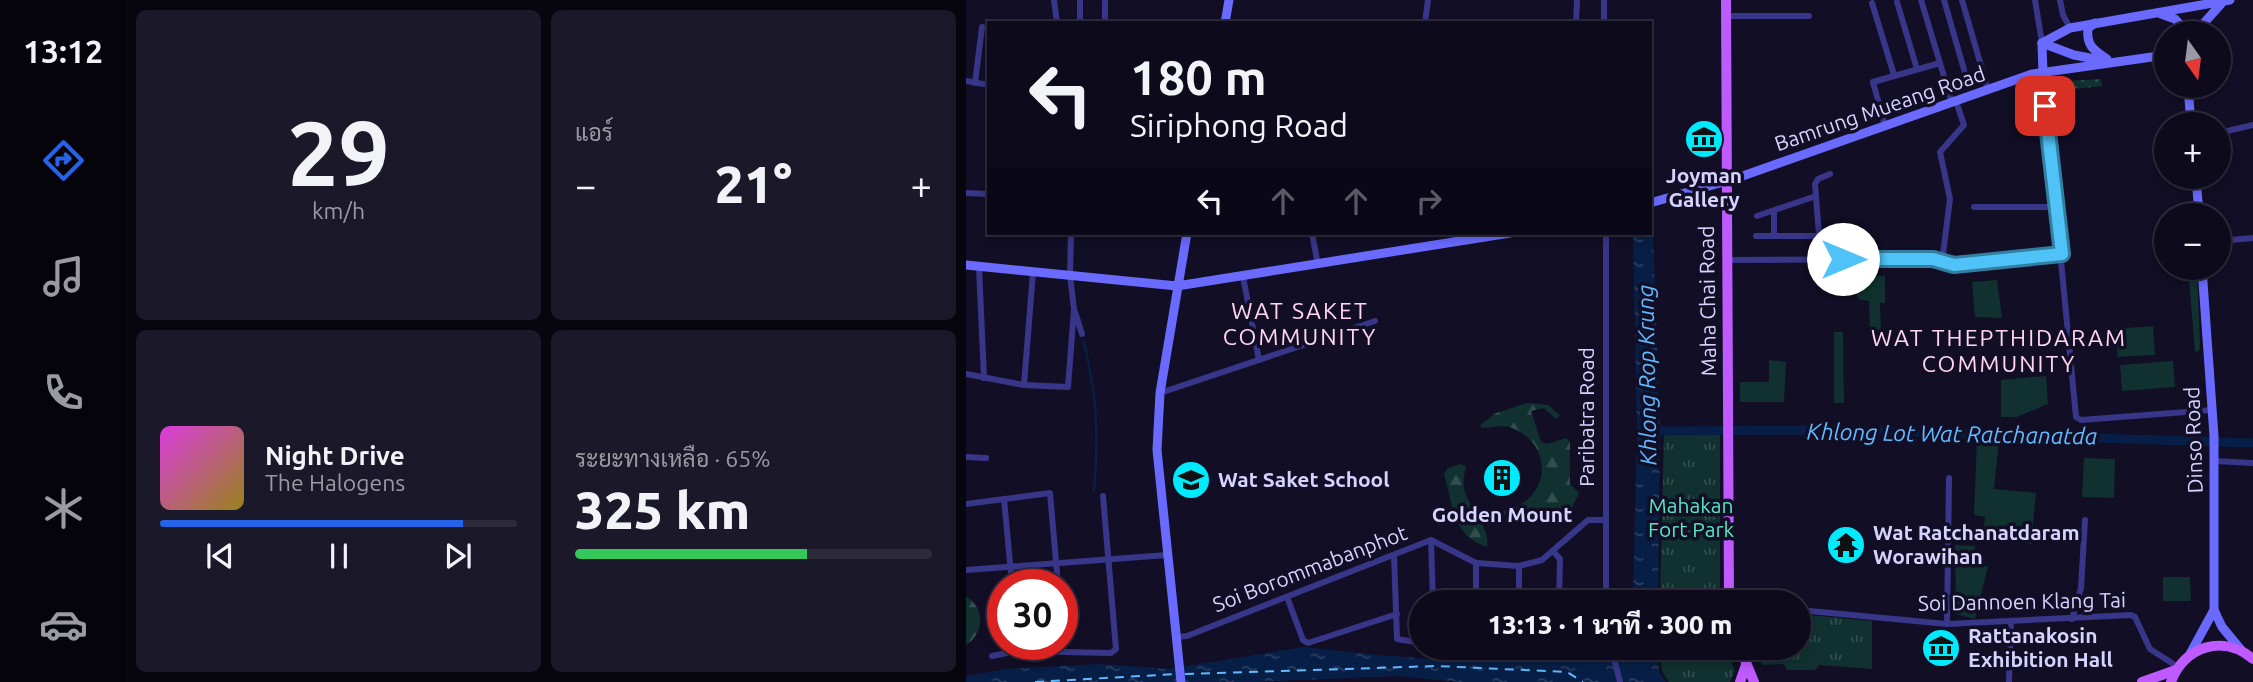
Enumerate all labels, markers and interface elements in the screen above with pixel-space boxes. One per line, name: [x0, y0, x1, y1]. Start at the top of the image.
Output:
north arrow: [2154, 21, 2231, 98]
map controls: [2154, 21, 2231, 280]
text: 13:12: [23, 33, 103, 69]
icon: left: [1015, 49, 1106, 140]
text: 180 m: [1130, 49, 1267, 104]
street label: Bamrung Mueang Road: [1771, 61, 1988, 155]
pin: [2015, 76, 2075, 136]
icon: arrive: [2026, 87, 2064, 125]
text: 29: [287, 101, 390, 203]
text: Siriphong Road: [1130, 107, 1348, 143]
button: +: [2154, 112, 2231, 189]
museum icon: Joyman Gallery: [1683, 118, 1725, 160]
text: แอร์: [575, 120, 613, 145]
icon: directions: [39, 136, 88, 185]
text: 21°: [715, 155, 792, 213]
place label: Joyman Gallery: [1666, 163, 1742, 211]
text: −: [575, 164, 596, 206]
text: +: [911, 164, 932, 206]
icon: left: [1191, 182, 1229, 220]
icon: ahead: [1264, 182, 1302, 220]
icon: ahead: [1337, 182, 1375, 220]
icon: right: [1410, 182, 1448, 220]
text: km/h: [312, 198, 365, 223]
button: −: [2154, 203, 2231, 280]
position arrow: [1806, 222, 1880, 296]
street label: Maha Chai Road: [1694, 226, 1720, 377]
icon: music: [39, 252, 88, 301]
water label: Khlong Rop Krung: [1632, 284, 1661, 466]
district label: WAT SAKET COMMUNITY: [1223, 298, 1377, 349]
district label: WAT THEPTHIDARAM COMMUNITY: [1871, 325, 2127, 376]
street label: Paribatra Road: [1574, 347, 1598, 487]
icon: phone: [39, 368, 88, 417]
street label: Dinso Road: [2179, 386, 2207, 494]
water label: Khlong Lot Wat Ratchanatda: [1806, 418, 2098, 449]
text: Night Drive: [265, 441, 405, 470]
text: ระยะทางเหลือ · 65%: [575, 446, 771, 471]
building icon: Golden Mount: [1481, 457, 1523, 499]
school or university icon: Wat Saket School: [1170, 459, 1212, 501]
place label: Wat Saket School: [1218, 467, 1390, 491]
text: The Halogens: [265, 470, 405, 495]
text: 325 km: [575, 481, 750, 539]
icon: climate: [39, 484, 88, 533]
park label: Mahakan Fort Park: [1648, 493, 1734, 541]
place label: Golden Mount: [1432, 502, 1572, 526]
street label: Soi Borommabanphot: [1209, 520, 1410, 616]
place label: Wat Ratchanatdaram Worawihan: [1873, 520, 2080, 568]
temple icon: Wat Ratchanatdaram Worawihan: [1825, 524, 1867, 566]
icon: previous: [201, 537, 239, 575]
icon: pause: [320, 537, 358, 575]
icon: next: [439, 537, 477, 575]
speed limit sign: 30: [987, 569, 1078, 660]
street label: Soi Dannoen Klang Tai: [1918, 587, 2126, 615]
icon: car: [39, 600, 88, 649]
text: 13:13 · 1 นาที · 300 m: [1488, 610, 1732, 639]
place label: Rattanakosin Exhibition Hall: [1968, 623, 2113, 671]
museum icon: Rattanakosin Exhibition Hall: [1920, 627, 1962, 669]

